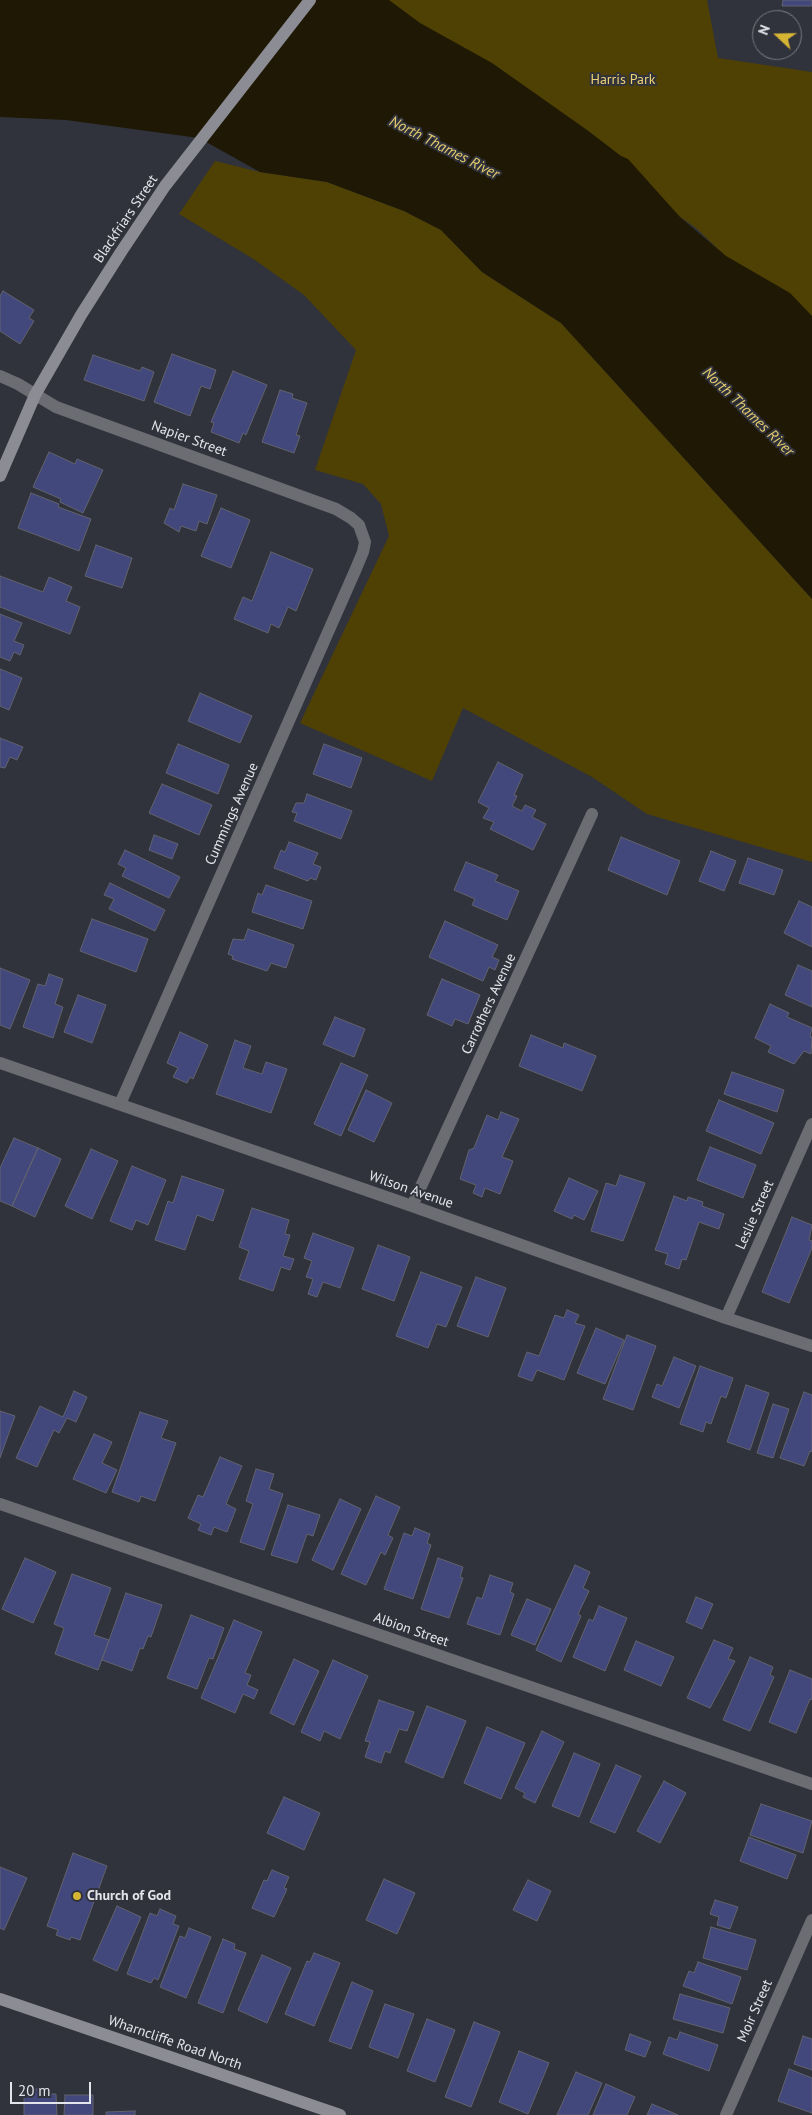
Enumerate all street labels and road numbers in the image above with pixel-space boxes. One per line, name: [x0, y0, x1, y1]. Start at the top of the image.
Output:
street label: Blackfriars Street: [90, 172, 162, 266]
street label: Napier Street: [149, 418, 229, 460]
street label: Cummings Avenue: [202, 760, 262, 868]
street label: Carrothers Avenue: [458, 951, 520, 1057]
street label: Wilson Avenue: [367, 1168, 455, 1212]
street label: Leslie Street: [732, 1178, 778, 1252]
street label: Albion Street: [371, 1609, 451, 1651]
street label: Moir Street: [734, 1977, 776, 2045]
street label: Wharncliffe Road North: [106, 2012, 244, 2074]

